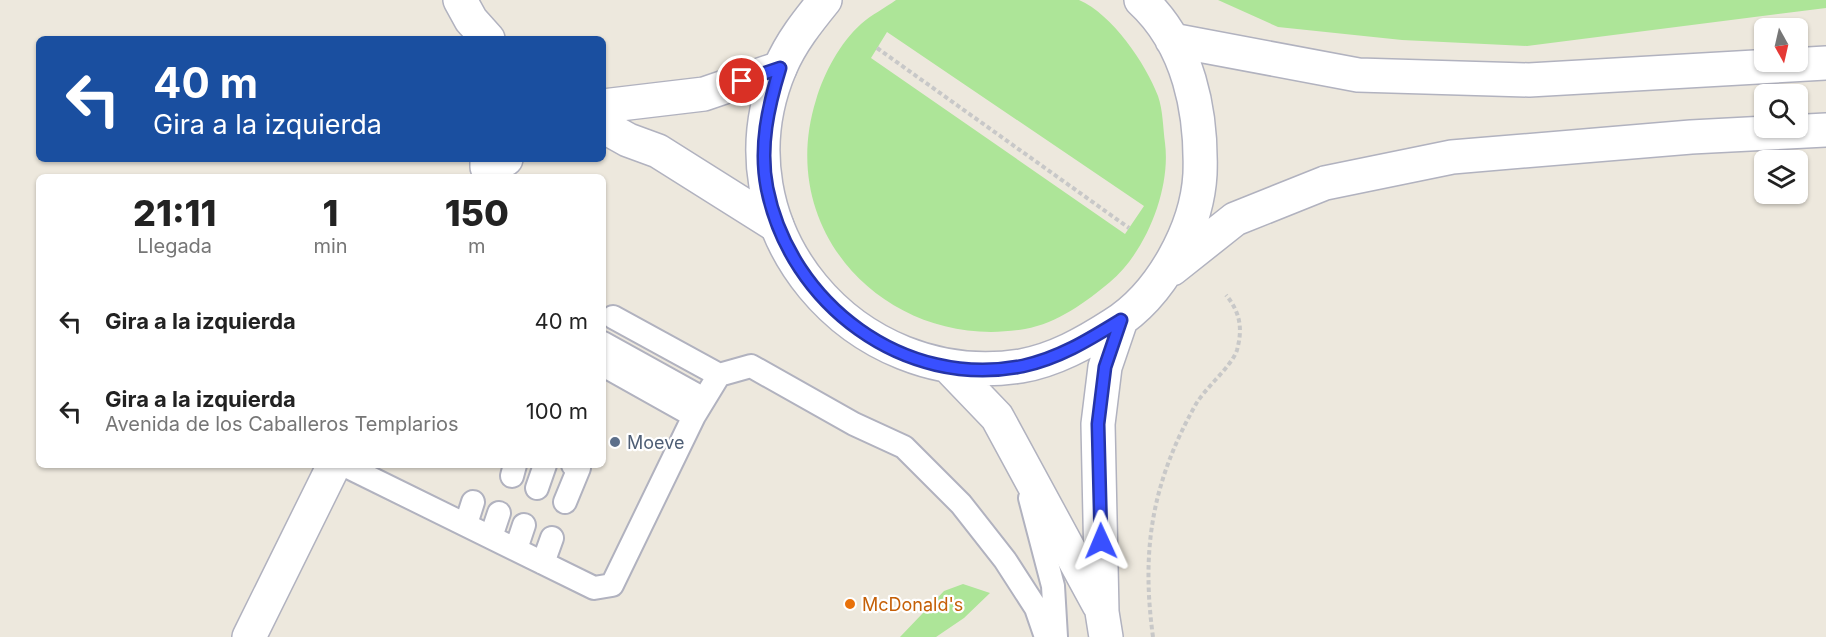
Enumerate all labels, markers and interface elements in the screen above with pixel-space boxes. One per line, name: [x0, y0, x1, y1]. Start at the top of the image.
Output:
north arrow: [1754, 18, 1808, 72]
map controls: [1754, 18, 1808, 204]
pin: [716, 55, 767, 106]
text: 40 m: [153, 57, 258, 108]
icon: left: [54, 60, 132, 138]
icon: arrive: [725, 64, 758, 97]
button: search: [1754, 84, 1808, 138]
text: Gira a la izquierda: [153, 108, 382, 141]
button: layers: [1754, 150, 1808, 204]
text: 21:11: [133, 191, 216, 235]
text: 1: [323, 191, 338, 235]
text: 150: [445, 191, 509, 235]
text: Llegada: [137, 234, 212, 258]
text: min: [313, 234, 348, 258]
text: m: [468, 234, 486, 258]
icon: left: [54, 305, 87, 338]
text: Gira a la izquierda: [105, 308, 296, 334]
text: 40 m: [534, 308, 588, 334]
text: Gira a la izquierda: [105, 386, 296, 412]
icon: left: [54, 395, 87, 428]
text: 100 m: [526, 398, 588, 424]
text: Avenida de los Caballeros Templarios: [105, 412, 459, 436]
place label: Moeve: [627, 432, 684, 453]
marker: Moeve: [608, 435, 622, 449]
position arrow: [1069, 509, 1133, 573]
place label: McDonald's: [862, 594, 963, 615]
marker: McDonald's: [843, 597, 857, 611]

